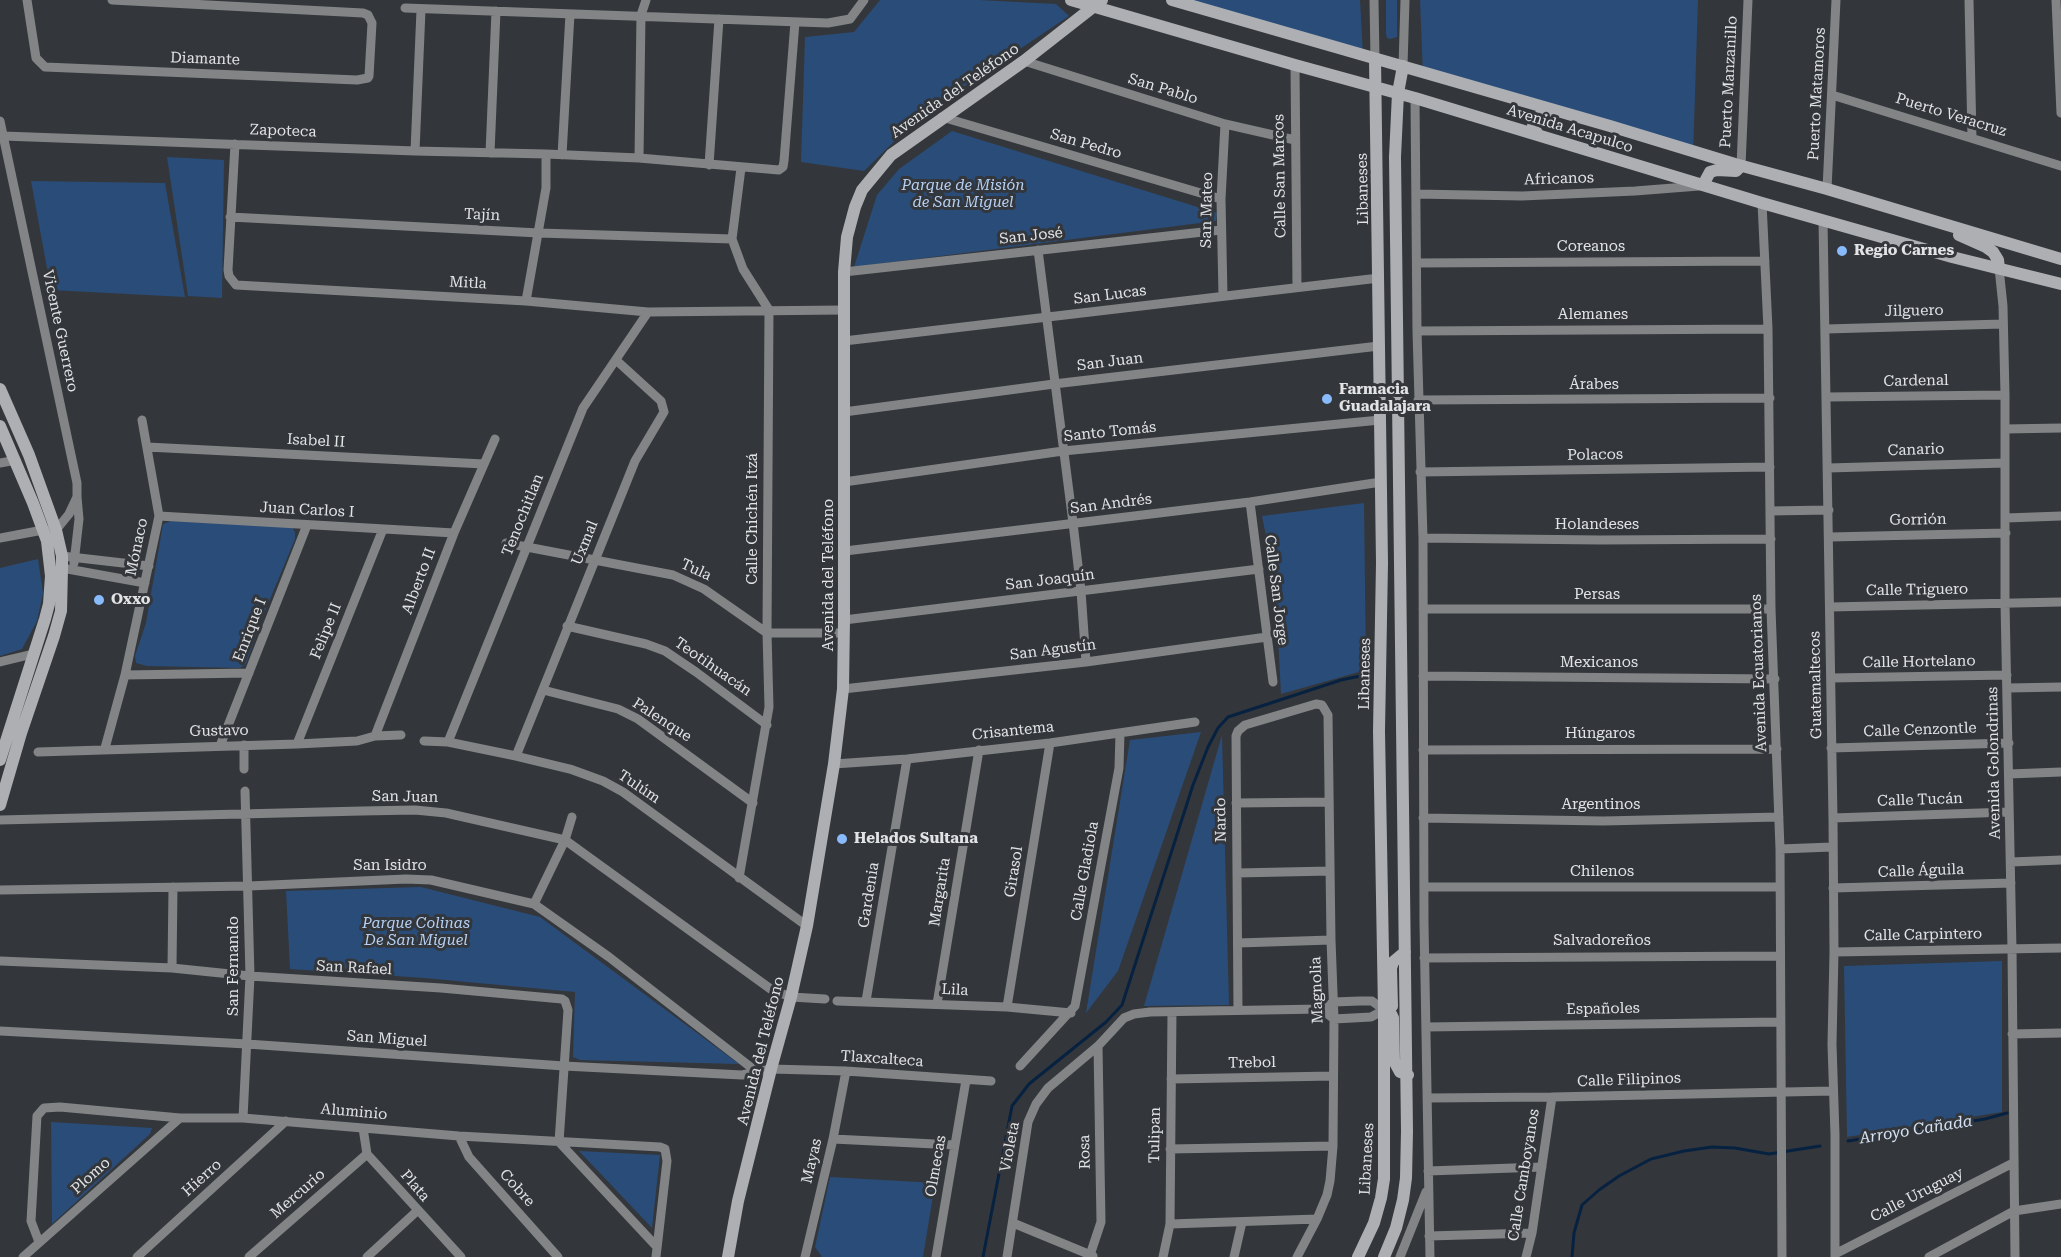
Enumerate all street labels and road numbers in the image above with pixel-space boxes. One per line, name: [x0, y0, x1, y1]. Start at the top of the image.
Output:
street label: Puerto Manzanillo: [1717, 15, 1741, 149]
street label: Puerto Matamoros: [1805, 27, 1829, 161]
street label: Avenida del Teléfono: [887, 40, 1023, 142]
street label: Diamante: [170, 49, 240, 69]
street label: San Pablo: [1126, 70, 1200, 108]
street label: Puerto Veracruz: [1893, 90, 2009, 140]
street label: Avenida Acapulco: [1505, 101, 1635, 157]
street label: Calle San Marcos: [1270, 114, 1290, 238]
street label: Zapoteca: [249, 121, 317, 141]
street label: San Pedro: [1048, 125, 1124, 163]
street label: Libaneses: [1353, 153, 1373, 225]
street label: Africanos: [1524, 169, 1594, 189]
street label: San Mateo: [1197, 172, 1217, 248]
street label: Tajín: [463, 205, 501, 225]
street label: San José: [998, 224, 1064, 248]
street label: Coreanos: [1557, 238, 1625, 256]
street label: Vicente Guerrero: [38, 268, 82, 394]
street label: Mitla: [449, 273, 487, 293]
street label: San Lucas: [1073, 282, 1147, 308]
street label: Jilguero: [1884, 301, 1944, 321]
street label: Alemanes: [1558, 306, 1628, 324]
street label: San Juan: [1076, 349, 1144, 375]
street label: Cardenal: [1883, 371, 1949, 391]
street label: Árabes: [1569, 376, 1619, 394]
street label: Santo Tomás: [1063, 418, 1157, 446]
street label: Isabel II: [286, 430, 346, 452]
street label: Canario: [1887, 440, 1945, 460]
street label: Polacos: [1567, 446, 1623, 464]
street label: Calle Chichén Itzá: [744, 453, 762, 585]
street label: Tenochitlan: [498, 471, 548, 559]
street label: San Andrés: [1069, 490, 1153, 518]
street label: Juan Carlos I: [259, 499, 355, 521]
street label: Avenida del Teléfono: [820, 499, 838, 651]
street label: Gorrión: [1889, 511, 1947, 529]
street label: Mónaco: [122, 516, 152, 578]
street label: Holandeses: [1555, 516, 1639, 534]
street label: Uxmal: [568, 518, 602, 568]
street label: Calle San Jorge: [1260, 534, 1292, 646]
street label: Alberto II: [398, 545, 440, 617]
street label: Tula: [678, 555, 714, 585]
street label: San Joaquín: [1004, 566, 1096, 594]
street label: Calle Triguero: [1866, 580, 1968, 600]
street label: Persas: [1574, 586, 1620, 604]
street label: Avenida Ecuatorianos: [1747, 594, 1771, 752]
street label: Enrique I: [230, 596, 270, 664]
street label: Felipe II: [307, 600, 345, 662]
street label: Guatemaltecos: [1806, 631, 1826, 739]
street label: Teotihuacán: [671, 634, 755, 700]
street label: San Agustín: [1009, 636, 1097, 664]
street label: Libaneses: [1355, 638, 1375, 710]
street label: Calle Hortelano: [1862, 652, 1976, 672]
street label: Mexicanos: [1560, 654, 1638, 672]
street label: Avenida Golondrinas: [1984, 686, 2004, 840]
street label: Palenque: [629, 694, 695, 746]
street label: Crisantema: [971, 718, 1055, 744]
street label: Calle Cenzontle: [1863, 719, 1977, 741]
street label: Gustavo: [189, 721, 249, 741]
street label: Húngaros: [1565, 725, 1635, 743]
street label: Tulúm: [615, 766, 663, 808]
street label: San Juan: [372, 787, 438, 807]
street label: Calle Tucán: [1877, 790, 1963, 810]
street label: Argentinos: [1562, 796, 1640, 814]
street label: Nardo: [1212, 797, 1230, 843]
street label: Calle Gladiola: [1067, 820, 1103, 922]
street label: Girasol: [1001, 845, 1027, 899]
street label: Margarita: [926, 856, 954, 928]
street label: San Isidro: [353, 857, 427, 875]
street label: Gardenia: [855, 861, 883, 929]
street label: Calle Águila: [1878, 861, 1964, 881]
street label: Chilenos: [1570, 863, 1634, 881]
street label: San Fernando: [225, 916, 243, 1016]
street label: Calle Carpintero: [1864, 925, 1982, 945]
street label: Salvadoreños: [1553, 932, 1651, 950]
street label: Magnolia: [1307, 956, 1327, 1024]
street label: San Rafael: [316, 957, 392, 979]
street label: Avenida del Teléfono: [734, 975, 788, 1127]
street label: Lila: [941, 980, 969, 1000]
street label: Españoles: [1566, 999, 1640, 1019]
street label: San Miguel: [346, 1027, 428, 1051]
street label: Tlaxcalteca: [840, 1047, 924, 1071]
street label: Trebol: [1228, 1054, 1276, 1072]
street label: Calle Filipinos: [1577, 1069, 1681, 1091]
street label: Aluminio: [320, 1100, 388, 1124]
street label: Tulipan: [1146, 1107, 1164, 1163]
street label: Calle Camboyanos: [1505, 1108, 1543, 1242]
street label: Violeta: [996, 1120, 1024, 1174]
street label: Libaneses: [1356, 1123, 1378, 1195]
street label: Olmecas: [922, 1134, 950, 1198]
street label: Rosa: [1076, 1135, 1094, 1169]
street label: Mayas: [798, 1137, 826, 1185]
street label: Plomo: [68, 1154, 114, 1198]
street label: Hierro: [179, 1156, 225, 1200]
street label: Calle Uruguay: [1867, 1164, 1967, 1226]
street label: Mercurio: [267, 1165, 329, 1223]
street label: Cobre: [496, 1166, 538, 1210]
street label: Plata: [396, 1167, 434, 1205]

